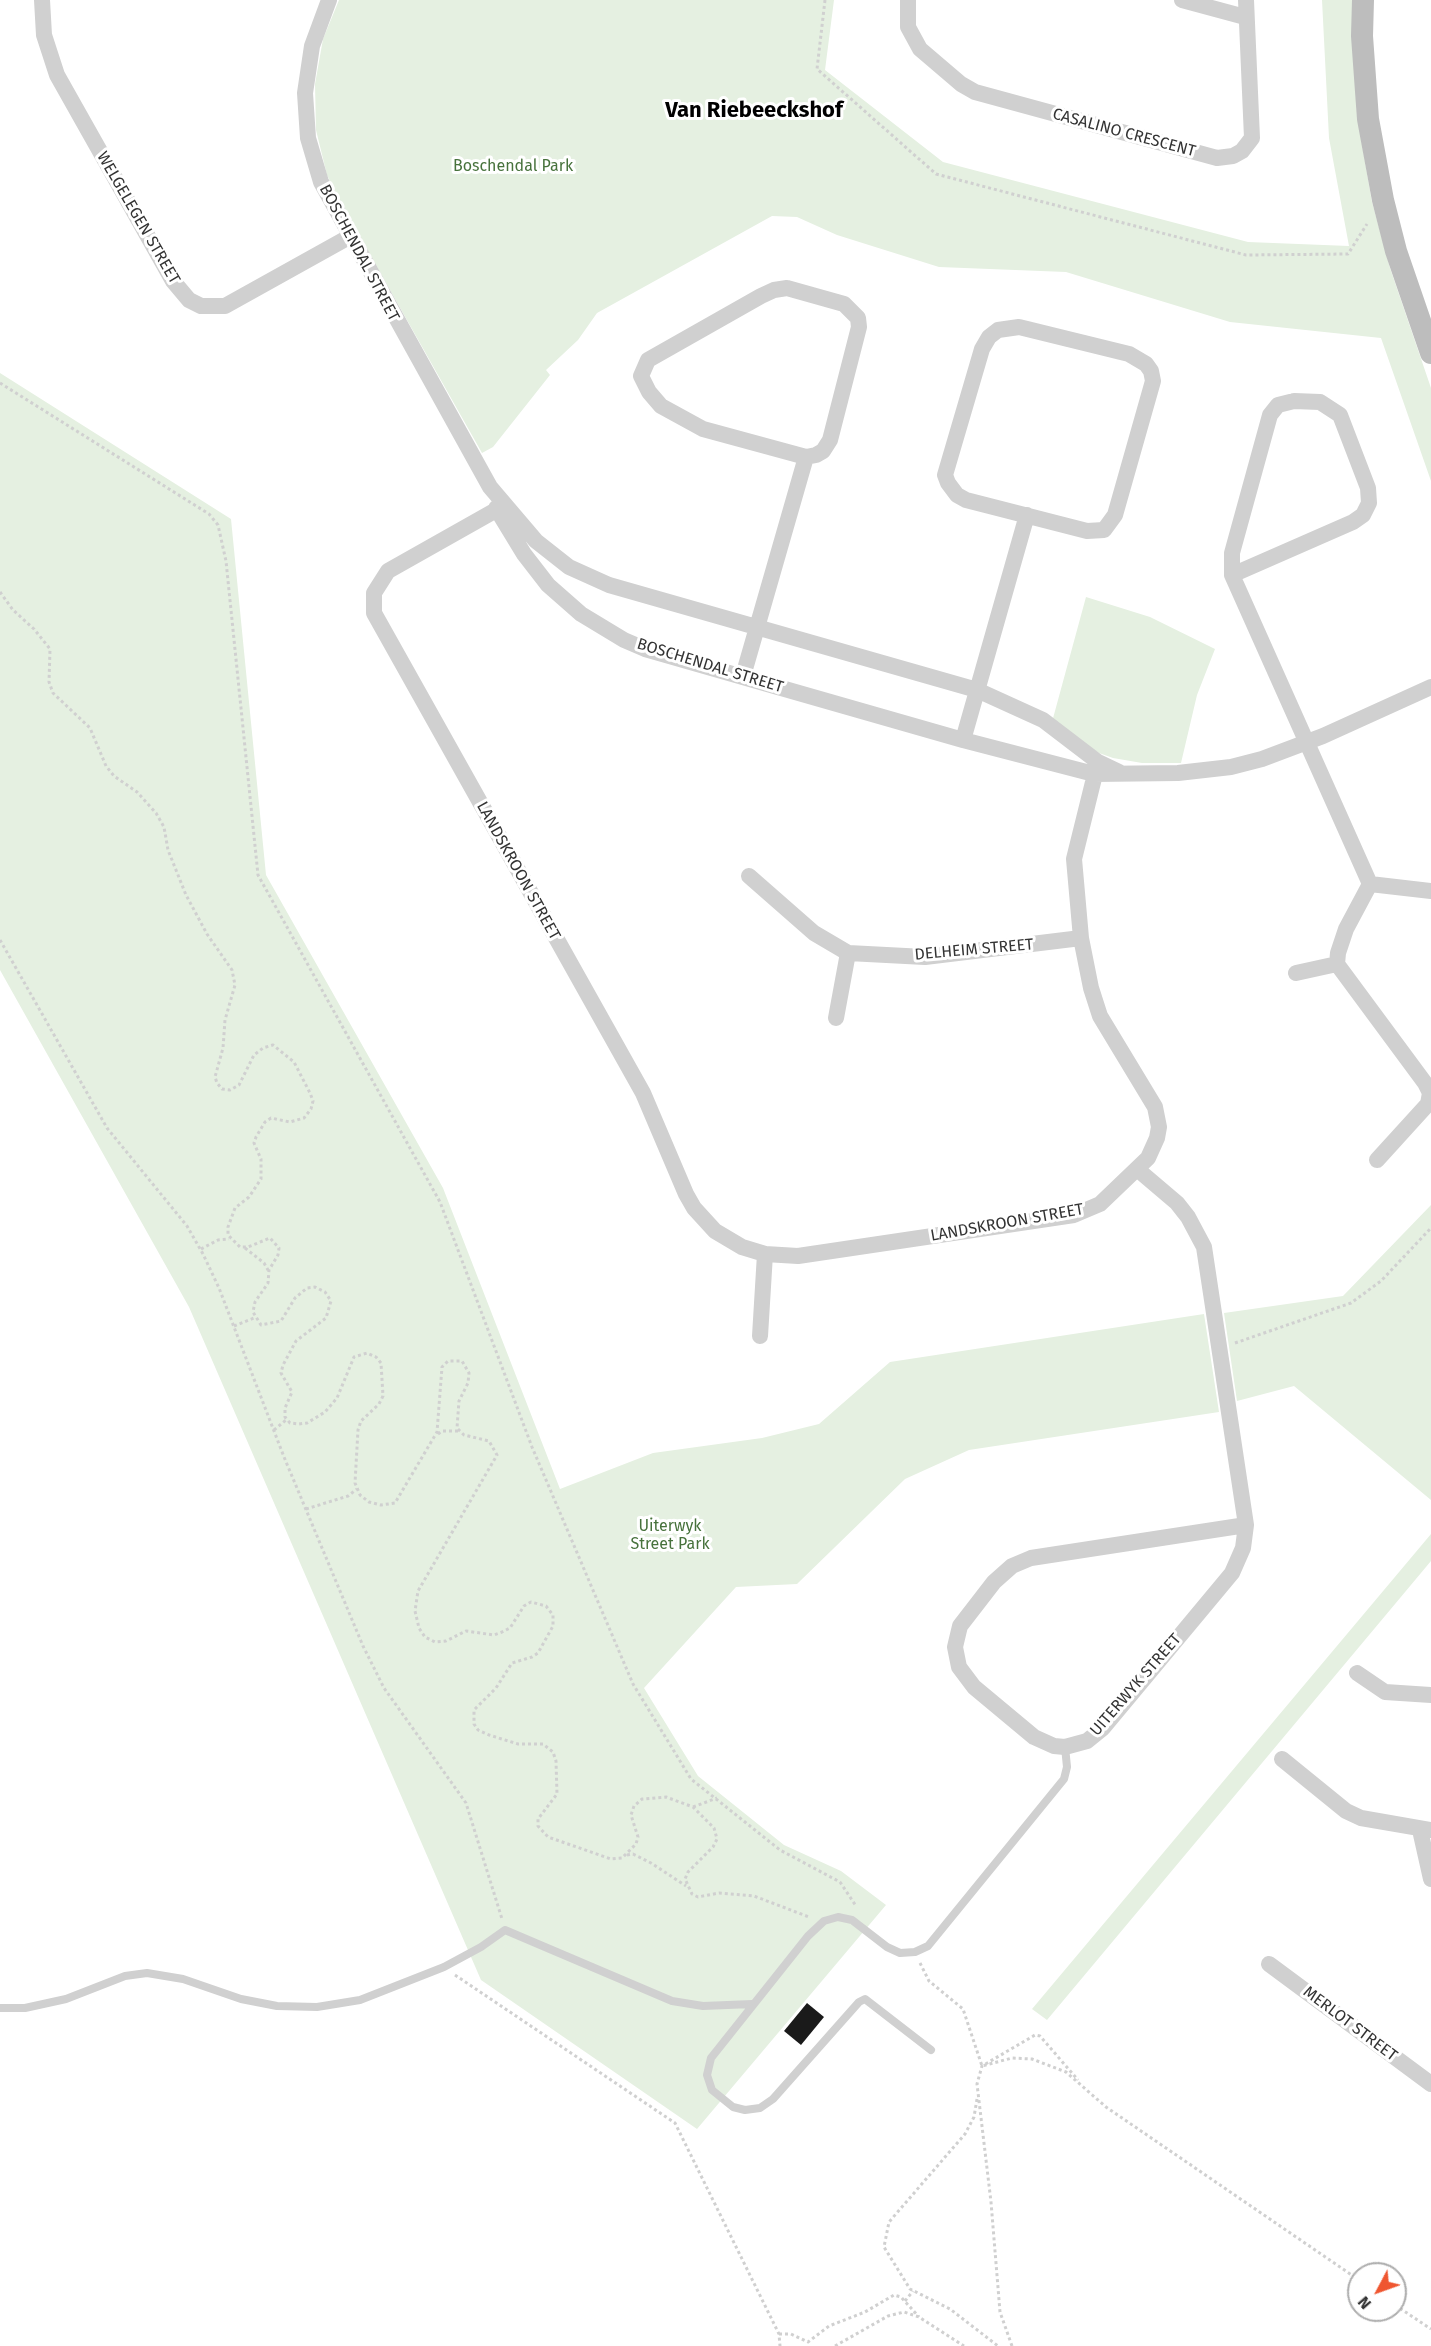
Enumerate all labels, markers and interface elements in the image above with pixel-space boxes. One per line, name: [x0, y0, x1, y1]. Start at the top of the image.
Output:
district label: Van Riebeeckshof: [665, 98, 843, 124]
street label: CASALINO CRESCENT: [1050, 105, 1198, 161]
street label: WELGELEGEN STREET: [92, 148, 184, 288]
park label: Boschendal Park: [453, 157, 573, 177]
street label: BOSCHENDAL STREET: [315, 181, 403, 325]
street label: BOSCHENDAL STREET: [634, 635, 786, 697]
street label: LANDSKROON STREET: [472, 799, 564, 943]
street label: DELHEIM STREET: [914, 935, 1034, 965]
street label: LANDSKROON STREET: [929, 1200, 1085, 1246]
park label: Uiterwyk Street Park: [630, 1517, 710, 1555]
street label: UITERWYK STREET: [1086, 1630, 1186, 1740]
street label: MERLOT STREET: [1299, 1982, 1401, 2066]
north arrow: [1347, 2262, 1407, 2322]
text: N: [1354, 2293, 1375, 2313]

